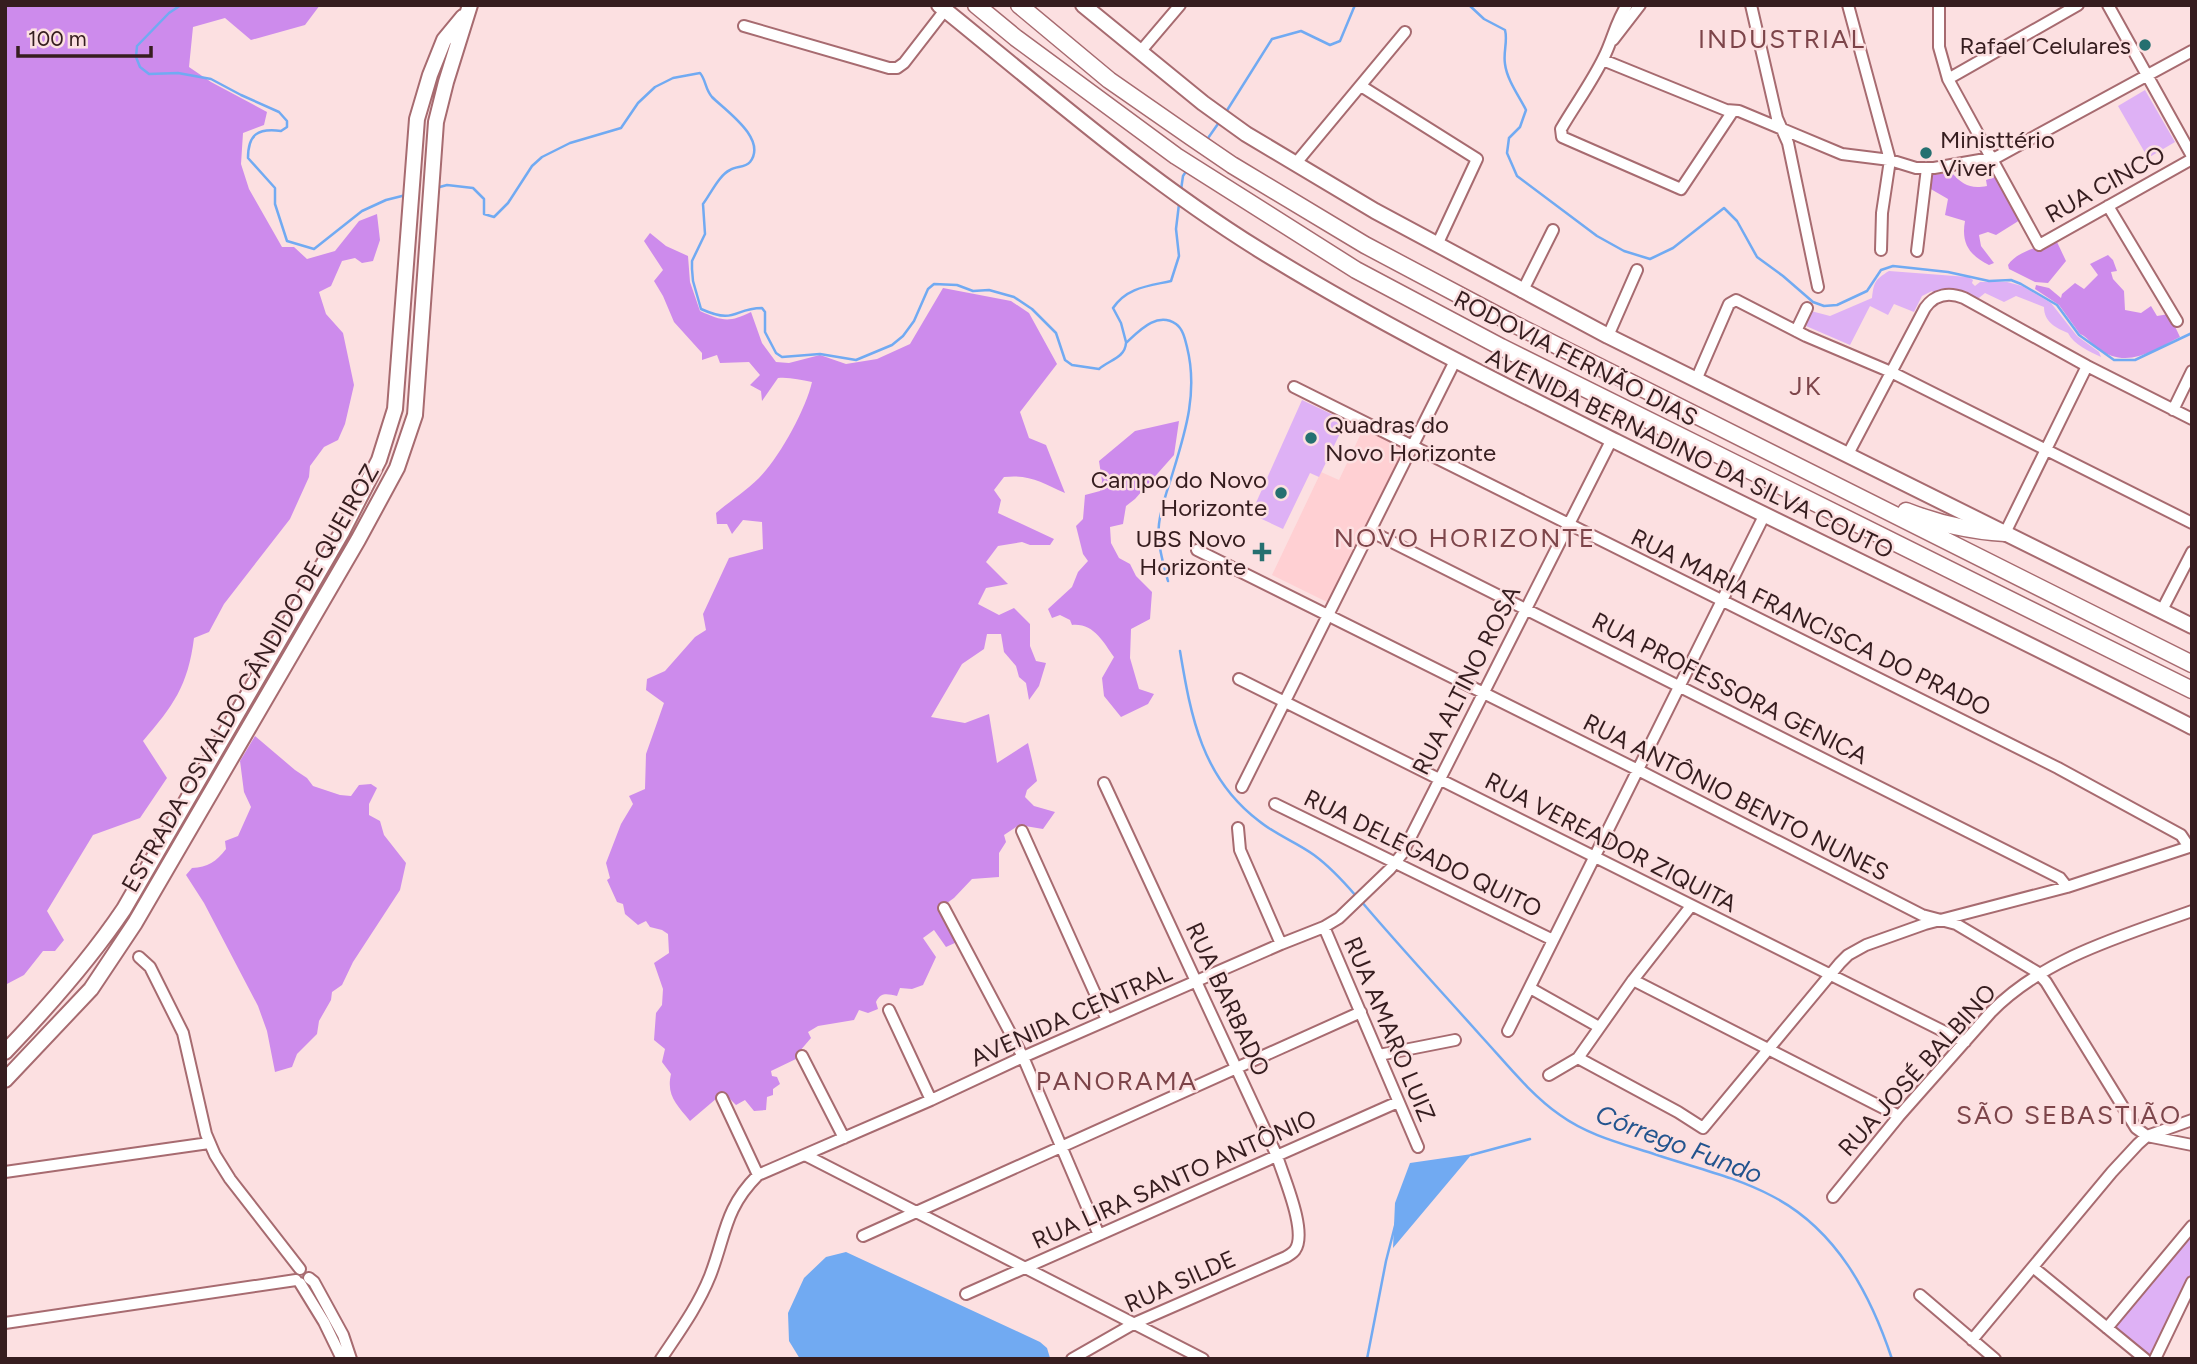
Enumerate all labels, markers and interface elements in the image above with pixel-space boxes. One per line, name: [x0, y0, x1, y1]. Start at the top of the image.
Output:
scale bar: [18, 14, 150, 58]
district label: INDUSTRIAL: [1698, 23, 1866, 55]
text: 100 m: [28, 26, 87, 51]
place label: Rafael Celulares: [1959, 31, 2131, 60]
marker: Rafael Celulares: [2137, 37, 2153, 53]
place label: Ministtério Viver: [1940, 125, 2055, 182]
street label: RUA CINCO: [2040, 139, 2170, 229]
marker: Ministtério Viver: [1918, 145, 1934, 161]
street label: RODOVIA FERNÃO DIAS: [1449, 284, 1703, 432]
street label: AVENIDA BERNADINO DA SILVA COUTO: [1482, 341, 1898, 565]
district label: JK: [1789, 370, 1823, 402]
place label: Quadras do Novo Horizonte: [1325, 410, 1496, 467]
marker: Quadras do Novo Horizonte: [1303, 430, 1319, 446]
street label: ESTRADA OSVALDO CÂNDIDO DE QUEIROZ: [115, 459, 385, 897]
place label: Campo do Novo Horizonte: [1091, 465, 1267, 522]
marker: Campo do Novo Horizonte: [1273, 485, 1289, 501]
district label: NOVO HORIZONTE: [1334, 522, 1596, 554]
street label: RUA MARIA FRANCISCA DO PRADO: [1626, 522, 1996, 722]
place label: UBS Novo Horizonte: [1135, 524, 1246, 581]
marker: UBS Novo Horizonte: [1252, 542, 1272, 562]
street label: RUA ALTINO ROSA: [1406, 580, 1527, 780]
street label: RUA PROFESSORA GENICA: [1587, 606, 1873, 771]
street label: RUA ANTÔNIO BENTO NUNES: [1578, 707, 1894, 887]
street label: RUA VEREADOR ZIQUITA: [1480, 766, 1742, 918]
street label: RUA DELEGADO QUITO: [1299, 783, 1547, 923]
street label: RUA BARBADO: [1180, 918, 1276, 1080]
street label: RUA AMARO LUIZ: [1338, 932, 1442, 1126]
street label: AVENIDA CENTRAL: [966, 957, 1176, 1072]
street label: RUA JOSÉ BALBINO: [1832, 978, 2002, 1162]
district label: PANORAMA: [1036, 1065, 1198, 1097]
water label: Córrego Fundo: [1591, 1098, 1767, 1190]
district label: SÃO SEBASTIÃO: [1956, 1099, 2182, 1131]
street label: RUA LIRA SANTO ANTÔNIO: [1027, 1103, 1321, 1255]
street label: RUA SILDE: [1120, 1244, 1240, 1318]

